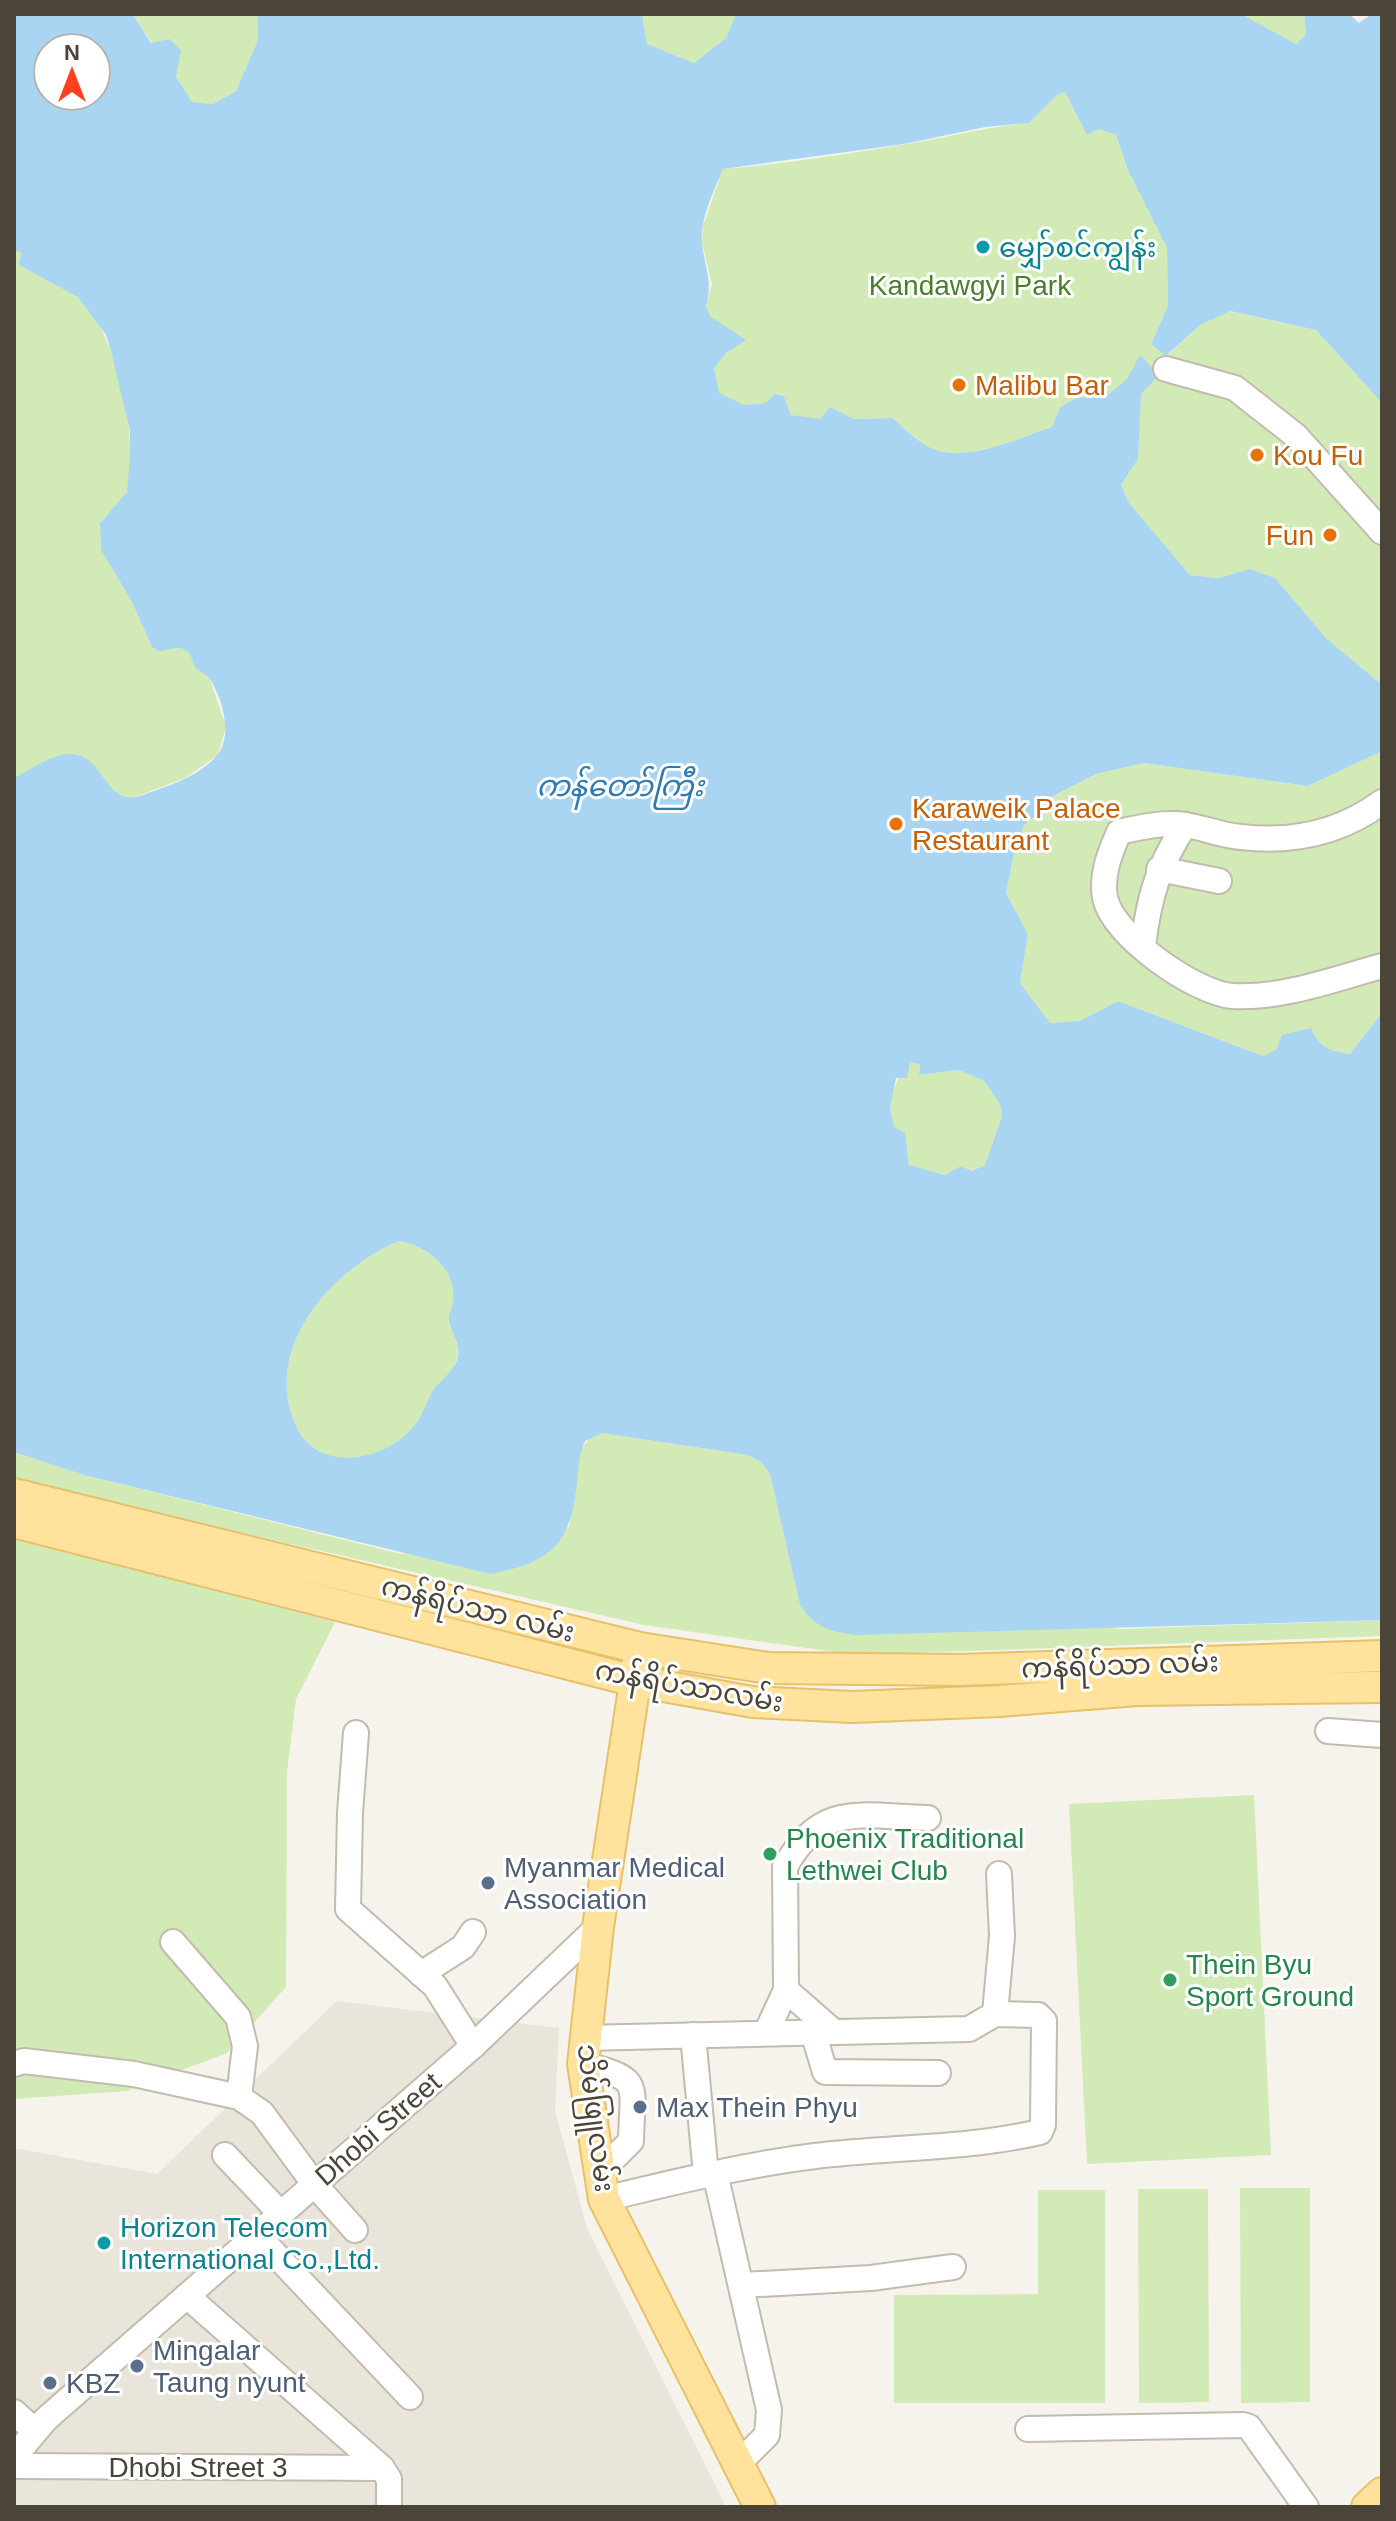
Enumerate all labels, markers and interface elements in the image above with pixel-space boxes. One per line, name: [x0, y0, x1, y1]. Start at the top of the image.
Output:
north arrow: [32, 32, 112, 112]
text: N: [64, 40, 80, 65]
place label: မျှော်စင်ကျွန်း: [999, 229, 1157, 272]
marker: မျှော်စင်ကျွန်း: [974, 238, 992, 256]
park label: Kandawgyi Park: [869, 270, 1072, 301]
place label: Malibu Bar: [975, 370, 1109, 401]
marker: Malibu Bar: [950, 376, 968, 394]
place label: Kou Fu: [1273, 440, 1363, 471]
marker: Kou Fu: [1248, 446, 1266, 464]
place label: Fun: [1266, 520, 1314, 551]
marker: Fun: [1321, 526, 1339, 544]
water label: ကန်တော်ကြီး: [536, 765, 705, 811]
place label: Karaweik Palace Restaurant: [912, 793, 1121, 856]
marker: Karaweik Palace Restaurant: [887, 815, 905, 833]
street label: ကန်ရိပ်သာ လမ်း: [377, 1567, 578, 1655]
street label: ကန်ရိပ်သာ လမ်း: [1020, 1643, 1220, 1691]
street label: ကန်ရိပ်သာလမ်း: [591, 1651, 786, 1725]
place label: Phoenix Traditional Lethwei Club: [786, 1823, 1024, 1886]
marker: Phoenix Traditional Lethwei Club: [761, 1845, 779, 1863]
place label: Myanmar Medical Association: [504, 1852, 725, 1915]
marker: Myanmar Medical Association: [479, 1874, 497, 1892]
place label: Thein Byu Sport Ground: [1186, 1949, 1354, 2012]
marker: Thein Byu Sport Ground: [1161, 1971, 1179, 1989]
street label: သိမ်ဖြူလမ်း: [565, 2042, 623, 2195]
street label: Dhobi Street: [309, 2066, 447, 2192]
place label: Max Thein Phyu: [656, 2092, 858, 2123]
marker: Max Thein Phyu: [631, 2098, 649, 2116]
place label: Horizon Telecom International Co.,Ltd.: [120, 2212, 380, 2275]
marker: Horizon Telecom International Co.,Ltd.: [95, 2234, 113, 2252]
place label: Mingalar Taung nyunt: [153, 2335, 306, 2398]
marker: Mingalar Taung nyunt: [128, 2357, 146, 2375]
place label: KBZ: [66, 2368, 120, 2399]
marker: KBZ: [41, 2374, 59, 2392]
street label: Dhobi Street 3: [109, 2452, 288, 2483]

